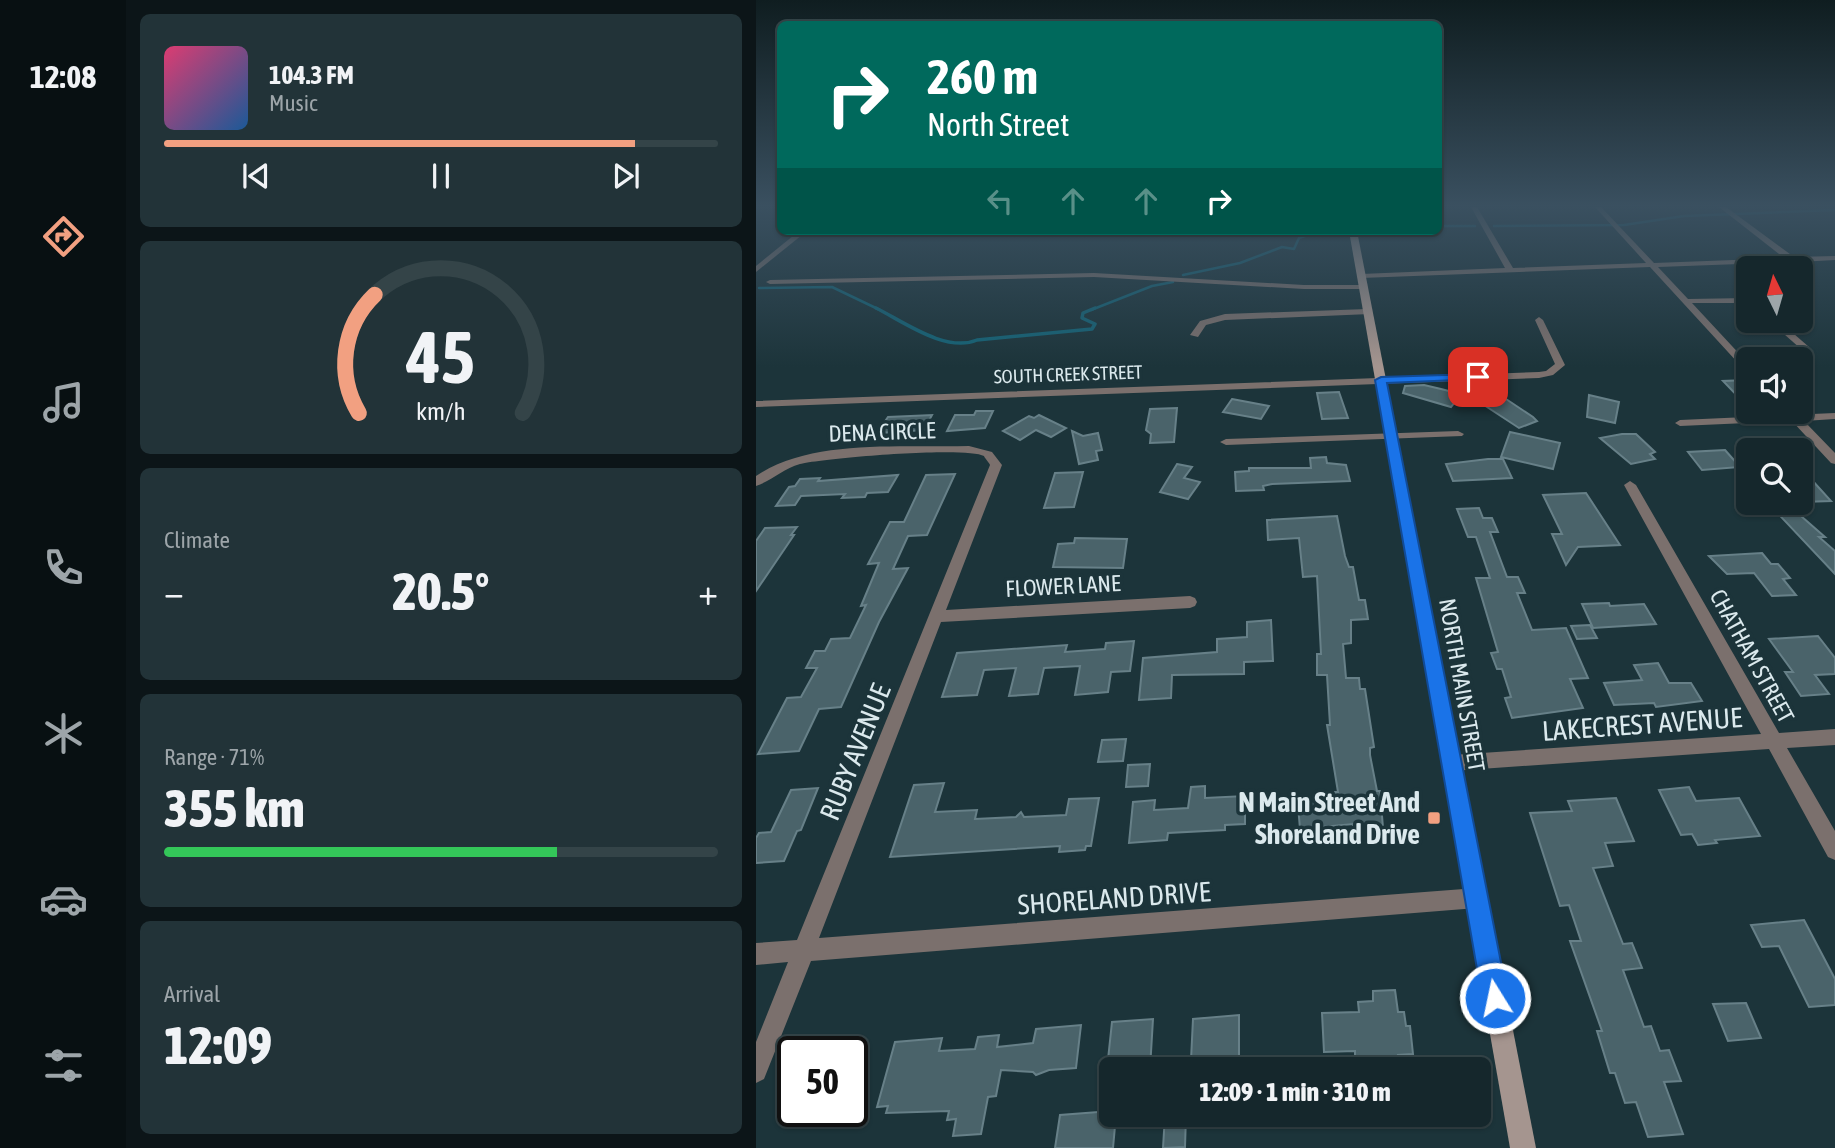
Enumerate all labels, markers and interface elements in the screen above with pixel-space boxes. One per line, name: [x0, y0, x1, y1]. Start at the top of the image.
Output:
text: 260 m: [927, 48, 1038, 104]
icon: right: [812, 49, 903, 140]
text: 12:08: [30, 58, 96, 95]
text: 104.3 FM: [269, 60, 354, 90]
text: Music: [269, 90, 317, 116]
text: North Street: [927, 106, 1069, 143]
icon: previous: [237, 157, 275, 195]
icon: pause: [422, 157, 460, 195]
icon: next: [607, 157, 645, 195]
icon: left: [981, 182, 1019, 220]
icon: ahead: [1054, 182, 1092, 220]
icon: ahead: [1127, 182, 1165, 220]
icon: right: [1200, 182, 1238, 220]
icon: directions: [39, 212, 88, 261]
north arrow: [1736, 256, 1813, 332]
map controls: [1736, 256, 1813, 515]
text: 45: [406, 316, 475, 399]
pin: [1448, 347, 1508, 407]
button: sound: [1736, 347, 1813, 424]
icon: arrive: [1459, 358, 1497, 396]
street label: SOUTH CREEK STREET: [993, 360, 1143, 388]
icon: music: [39, 378, 88, 427]
text: km/h: [416, 397, 466, 425]
street label: DENA CIRCLE: [828, 417, 936, 447]
button: search: [1736, 438, 1813, 515]
text: Climate: [164, 527, 230, 553]
icon: phone: [39, 543, 88, 592]
text: 20.5°: [393, 561, 489, 621]
text: −: [164, 570, 184, 613]
text: +: [698, 570, 718, 613]
street label: FLOWER LANE: [1005, 570, 1122, 602]
street label: CHATHAM STREET: [1705, 585, 1799, 727]
street label: NORTH MAIN STREET: [1434, 596, 1490, 774]
street label: RUBY AVENUE: [813, 679, 897, 825]
street label: LAKECREST AVENUE: [1541, 701, 1743, 747]
icon: climate: [39, 709, 88, 758]
text: Range · 71%: [164, 744, 264, 770]
text: 355 km: [164, 778, 305, 838]
place label: N Main Street And Shoreland Drive: [1238, 786, 1420, 850]
marker: N Main Street And Shoreland Drive: [1426, 810, 1442, 826]
icon: car: [39, 875, 88, 924]
street label: SHORELAND DRIVE: [1016, 875, 1212, 921]
position arrow: [1458, 961, 1532, 1035]
text: Arrival: [164, 981, 220, 1007]
text: 12:09: [164, 1015, 272, 1075]
speed limit sign: 50: [777, 1036, 868, 1127]
icon: filters: [39, 1041, 88, 1090]
text: 12:09 · 1 min · 310 m: [1199, 1077, 1391, 1107]

